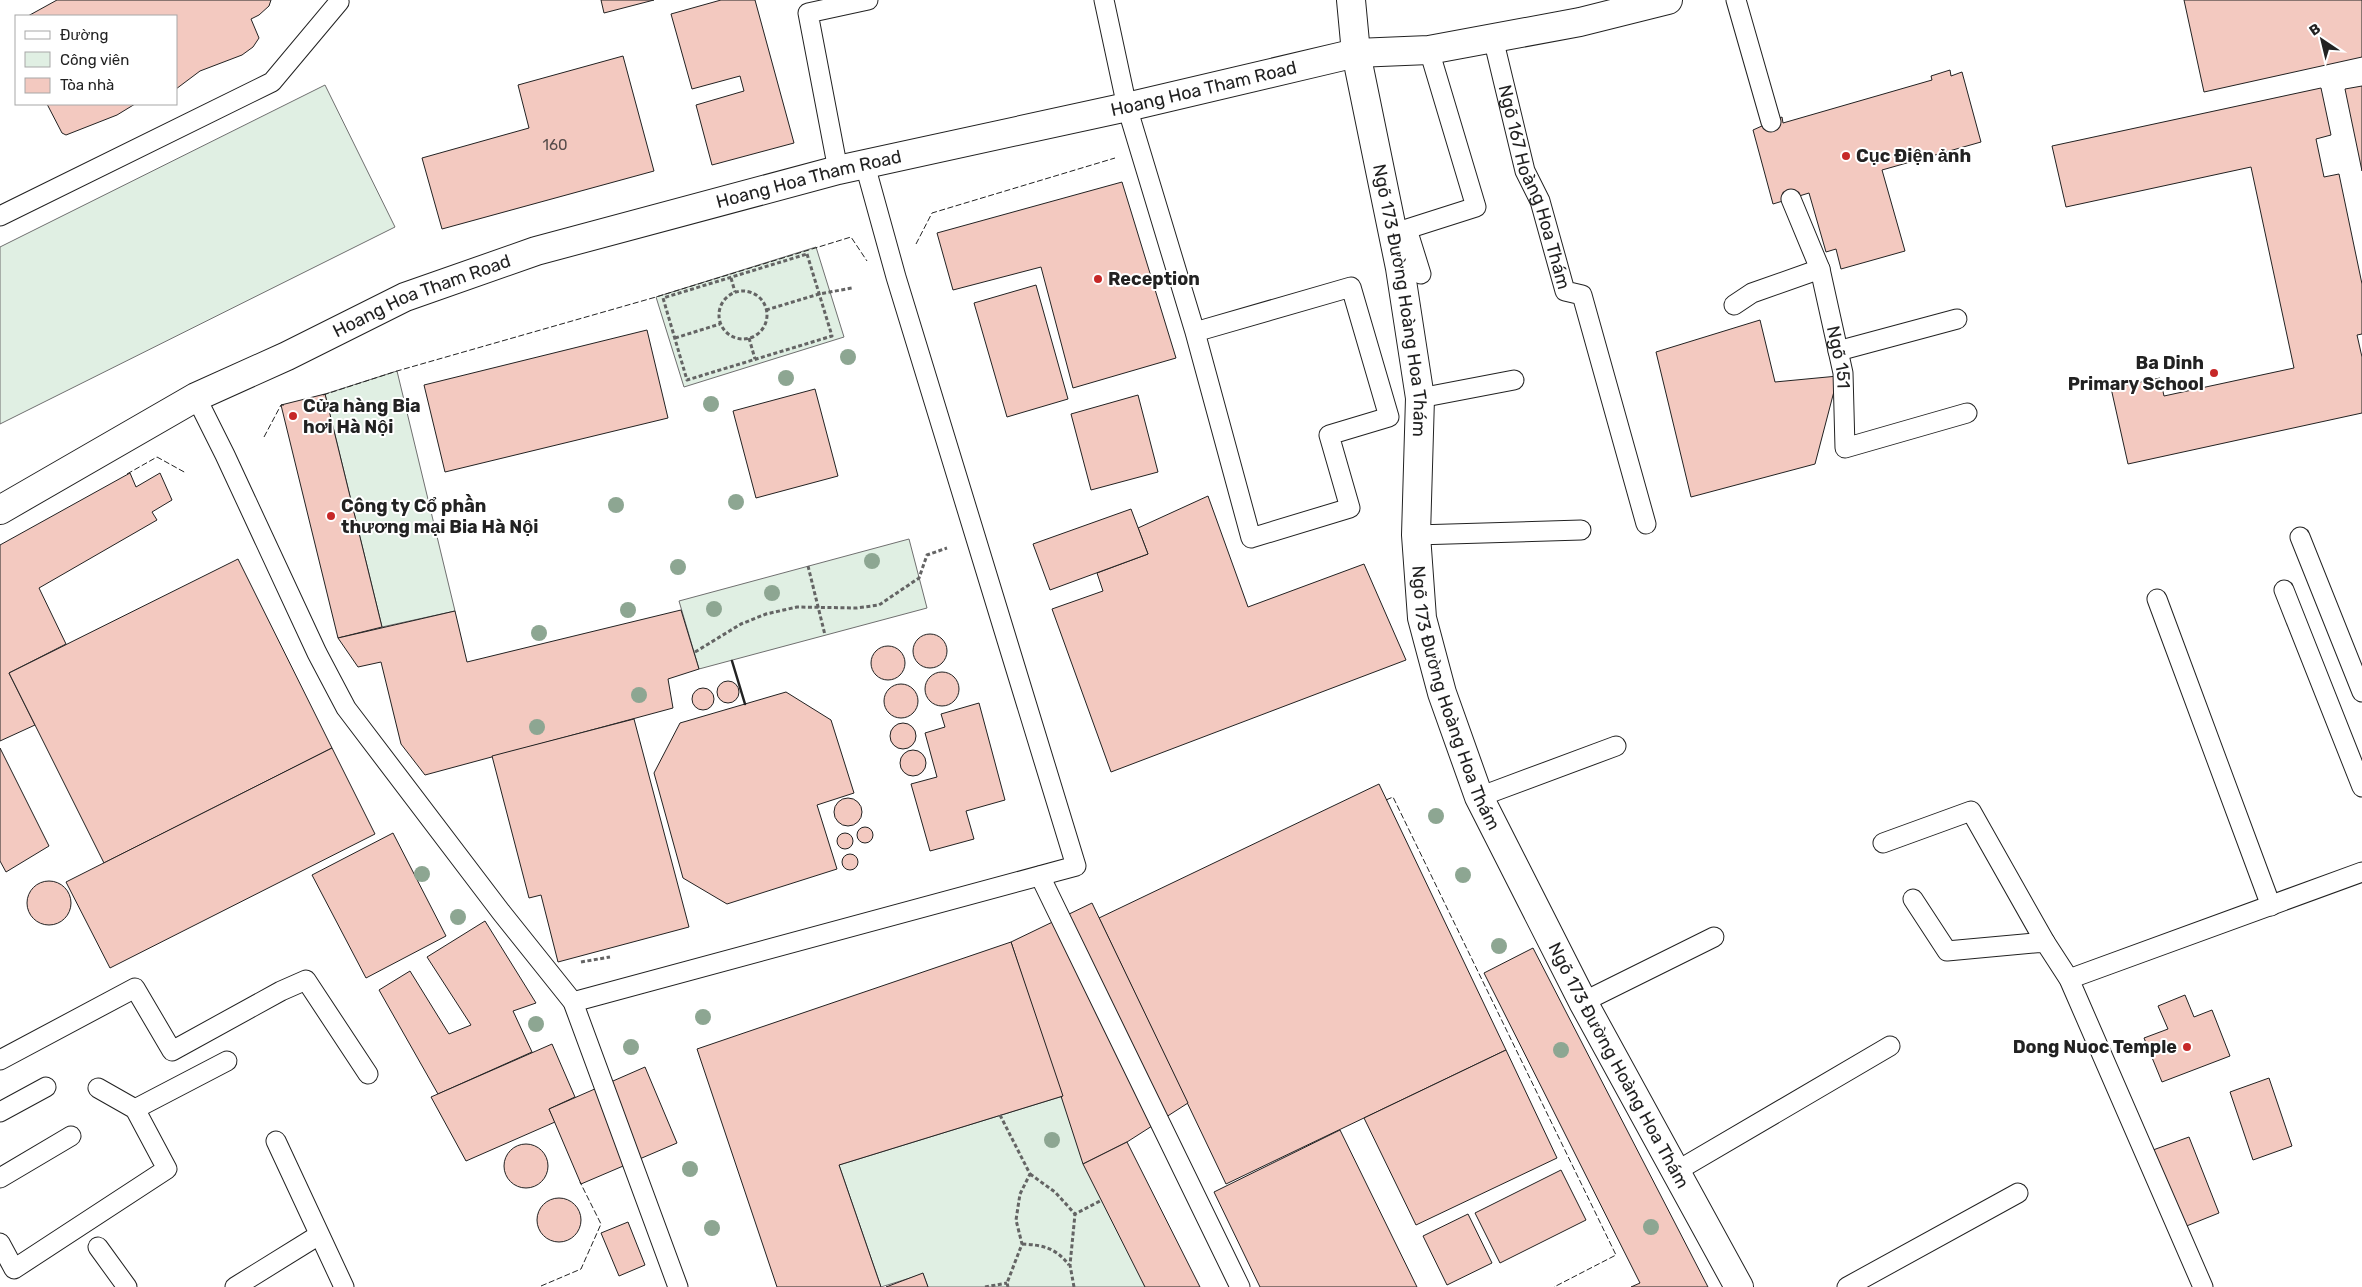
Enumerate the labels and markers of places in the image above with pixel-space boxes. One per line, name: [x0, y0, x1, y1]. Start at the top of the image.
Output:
place label: Cục Điện ảnh: [1856, 145, 1971, 167]
marker: Cục Điện ảnh: [1840, 150, 1852, 162]
place label: Reception: [1108, 268, 1200, 290]
marker: Reception: [1092, 273, 1104, 285]
place label: Ba Dinh Primary School: [2068, 352, 2204, 395]
marker: Ba Dinh Primary School: [2208, 367, 2220, 379]
place label: Cửa hàng Bia hơi Hà Nội: [303, 395, 421, 438]
marker: Cửa hàng Bia hơi Hà Nội: [287, 410, 299, 422]
place label: Công ty Cổ phần thương mại Bia Hà Nội: [341, 494, 538, 538]
marker: Công ty Cổ phần thương mại Bia Hà Nội: [325, 510, 337, 522]
place label: Dong Nuoc Temple: [2013, 1036, 2177, 1058]
marker: Dong Nuoc Temple: [2181, 1041, 2193, 1053]

